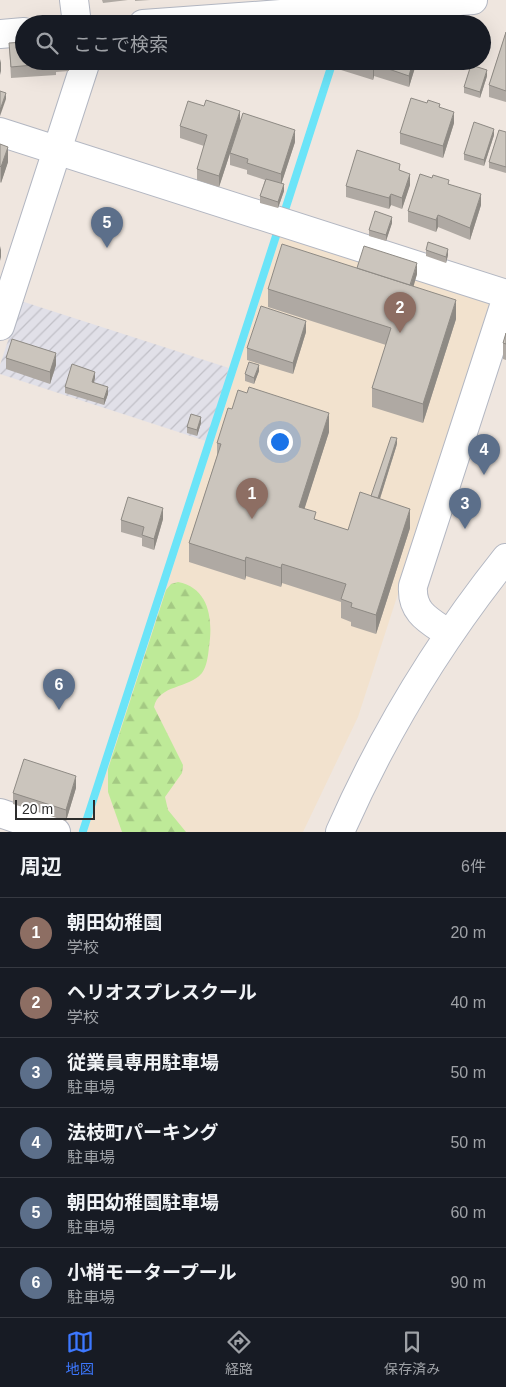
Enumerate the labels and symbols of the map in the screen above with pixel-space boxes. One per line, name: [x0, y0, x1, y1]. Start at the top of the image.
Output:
pin: 5: [91, 207, 123, 248]
pin: 2: [384, 292, 416, 333]
your location: [267, 429, 293, 455]
pin: 4: [468, 434, 500, 475]
pin: 1: [236, 478, 268, 519]
pin: 3: [449, 488, 481, 529]
pin: 6: [43, 669, 75, 710]
scale bar: [15, 797, 95, 820]

